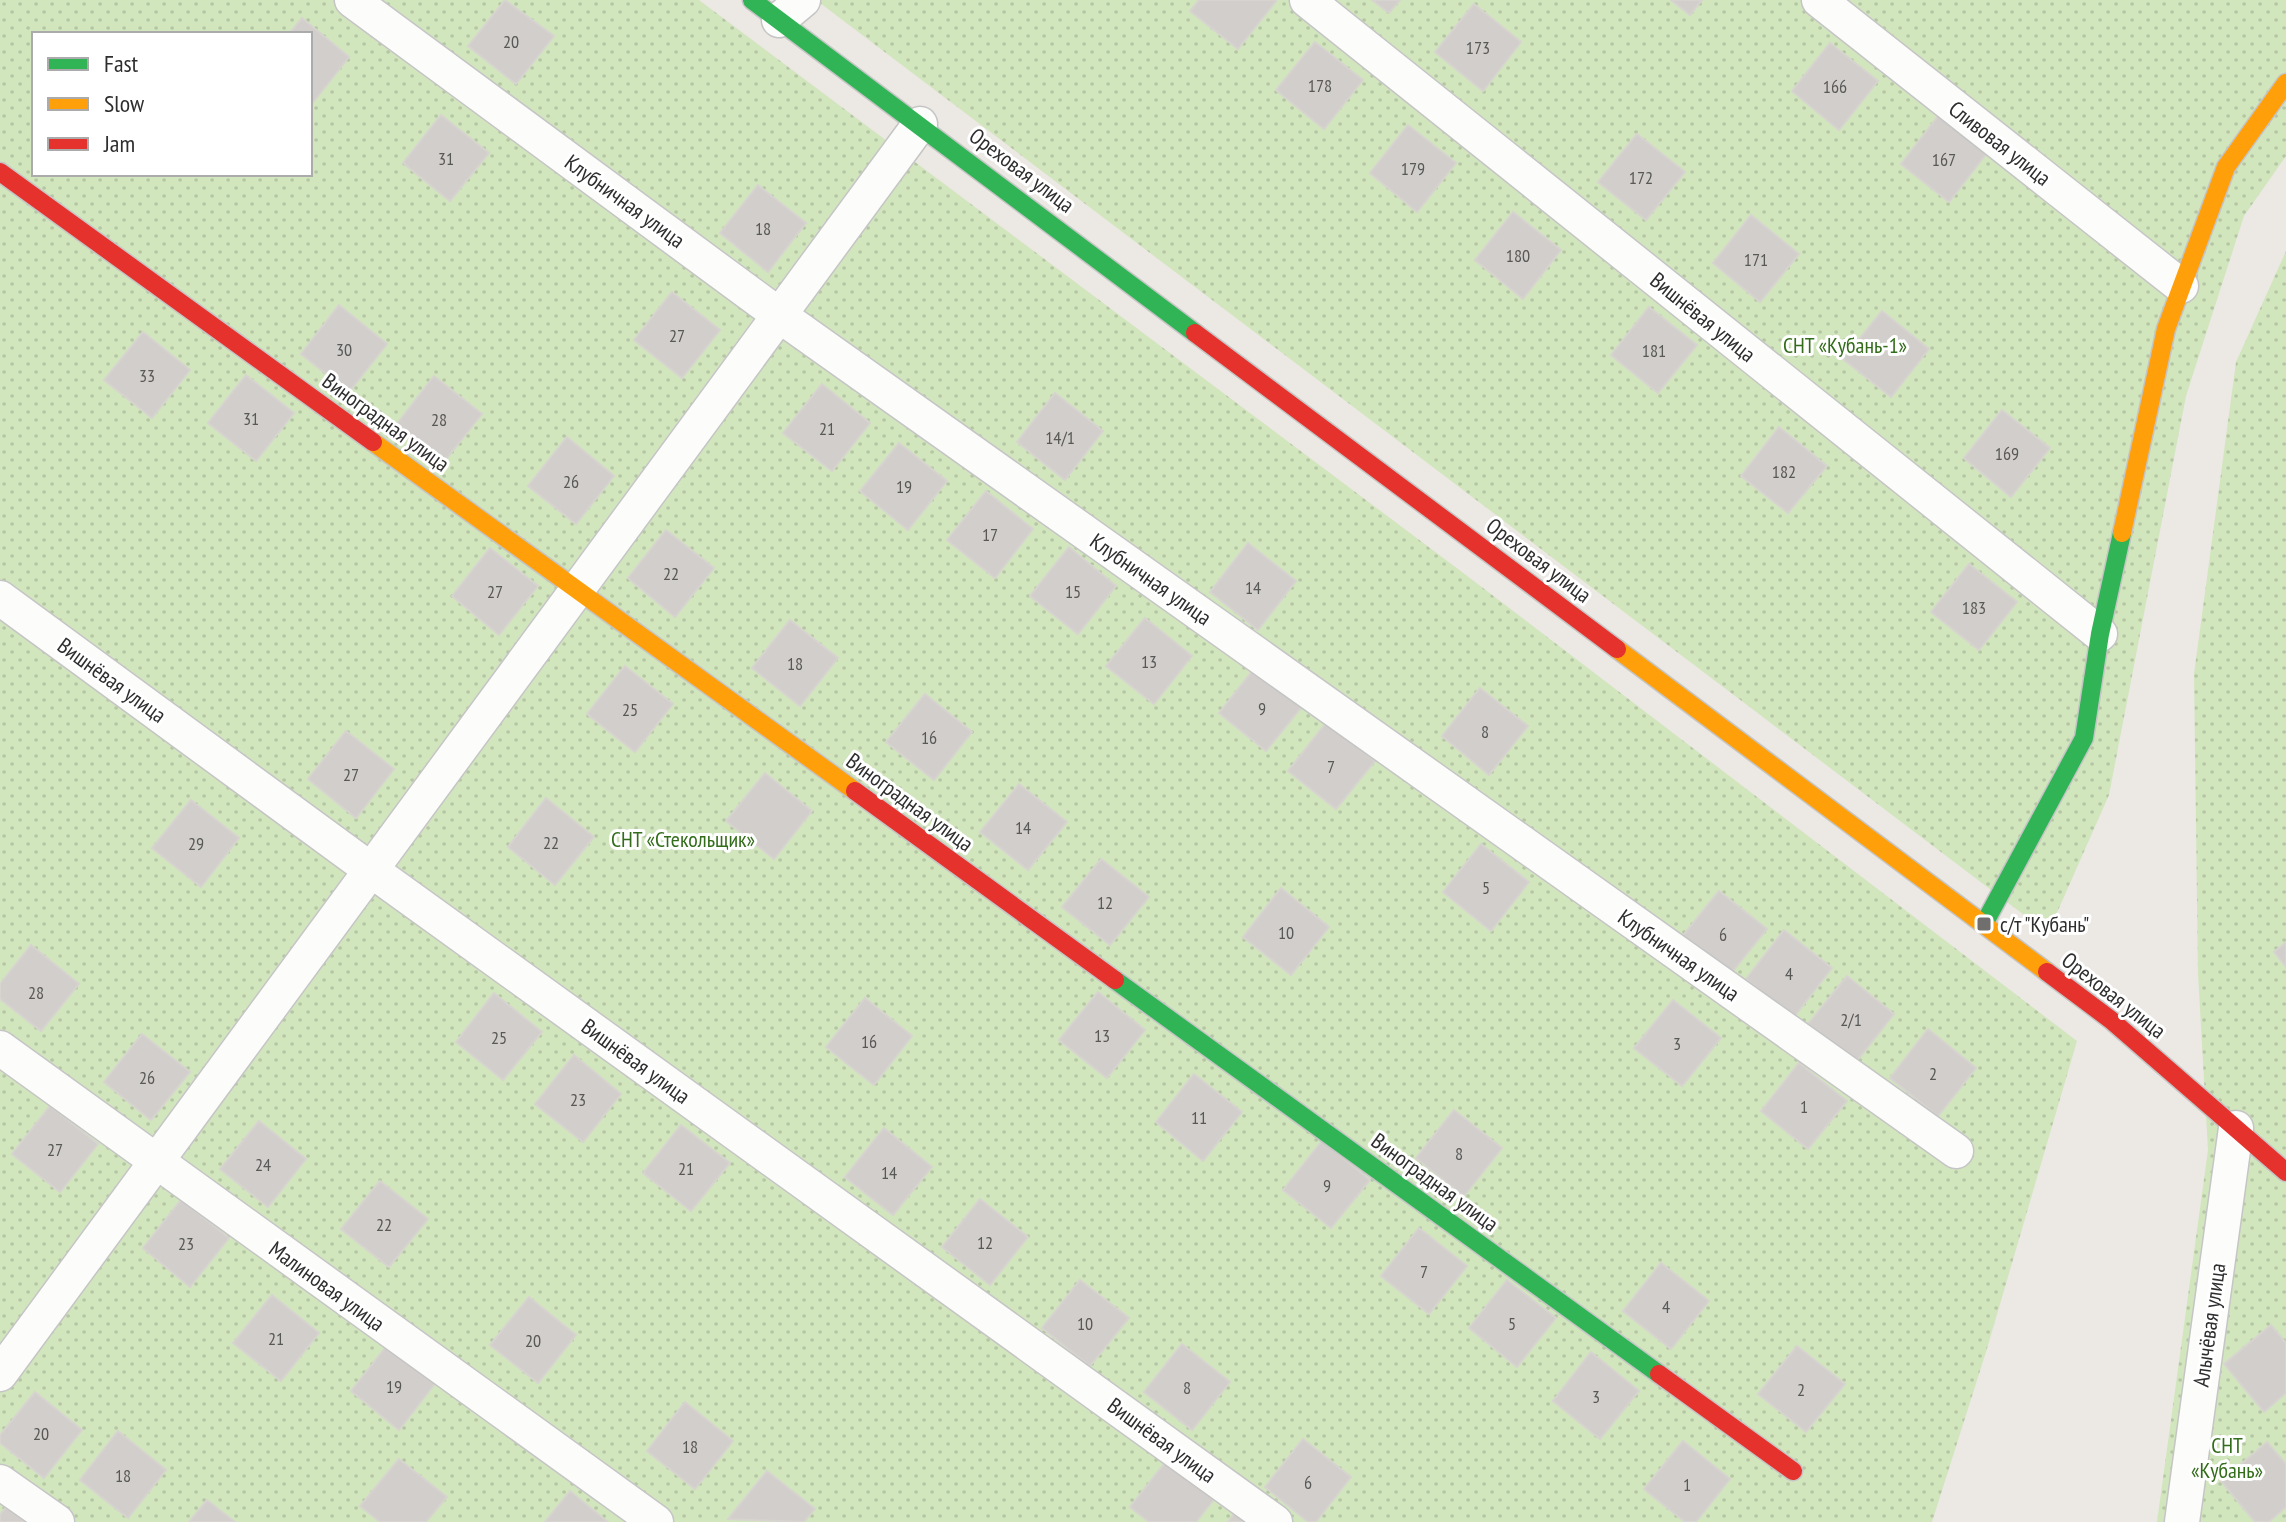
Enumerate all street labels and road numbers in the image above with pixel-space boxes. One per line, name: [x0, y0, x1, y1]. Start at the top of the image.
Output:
street label: Сливовая улица: [1943, 94, 2057, 192]
street label: Ореховая улица: [964, 121, 1080, 219]
street label: Клубничная улица: [559, 148, 691, 254]
street label: Вишнёвая улица: [1645, 266, 1761, 368]
street label: Виноградная улица: [317, 367, 455, 477]
street label: Ореховая улица: [1481, 511, 1597, 609]
street label: Клубничная улица: [1085, 527, 1217, 631]
street label: Вишнёвая улица: [52, 631, 172, 729]
street label: Виноградная улица: [841, 747, 979, 857]
street label: Клубничная улица: [1613, 903, 1745, 1007]
street label: Ореховая улица: [2056, 946, 2172, 1044]
street label: Вишнёвая улица: [576, 1012, 696, 1110]
street label: Виноградная улица: [1366, 1127, 1504, 1237]
street label: Малиновая улица: [264, 1235, 390, 1337]
street label: Алычёвая улица: [2186, 1261, 2232, 1389]
street label: Вишнёвая улица: [1102, 1391, 1222, 1489]

